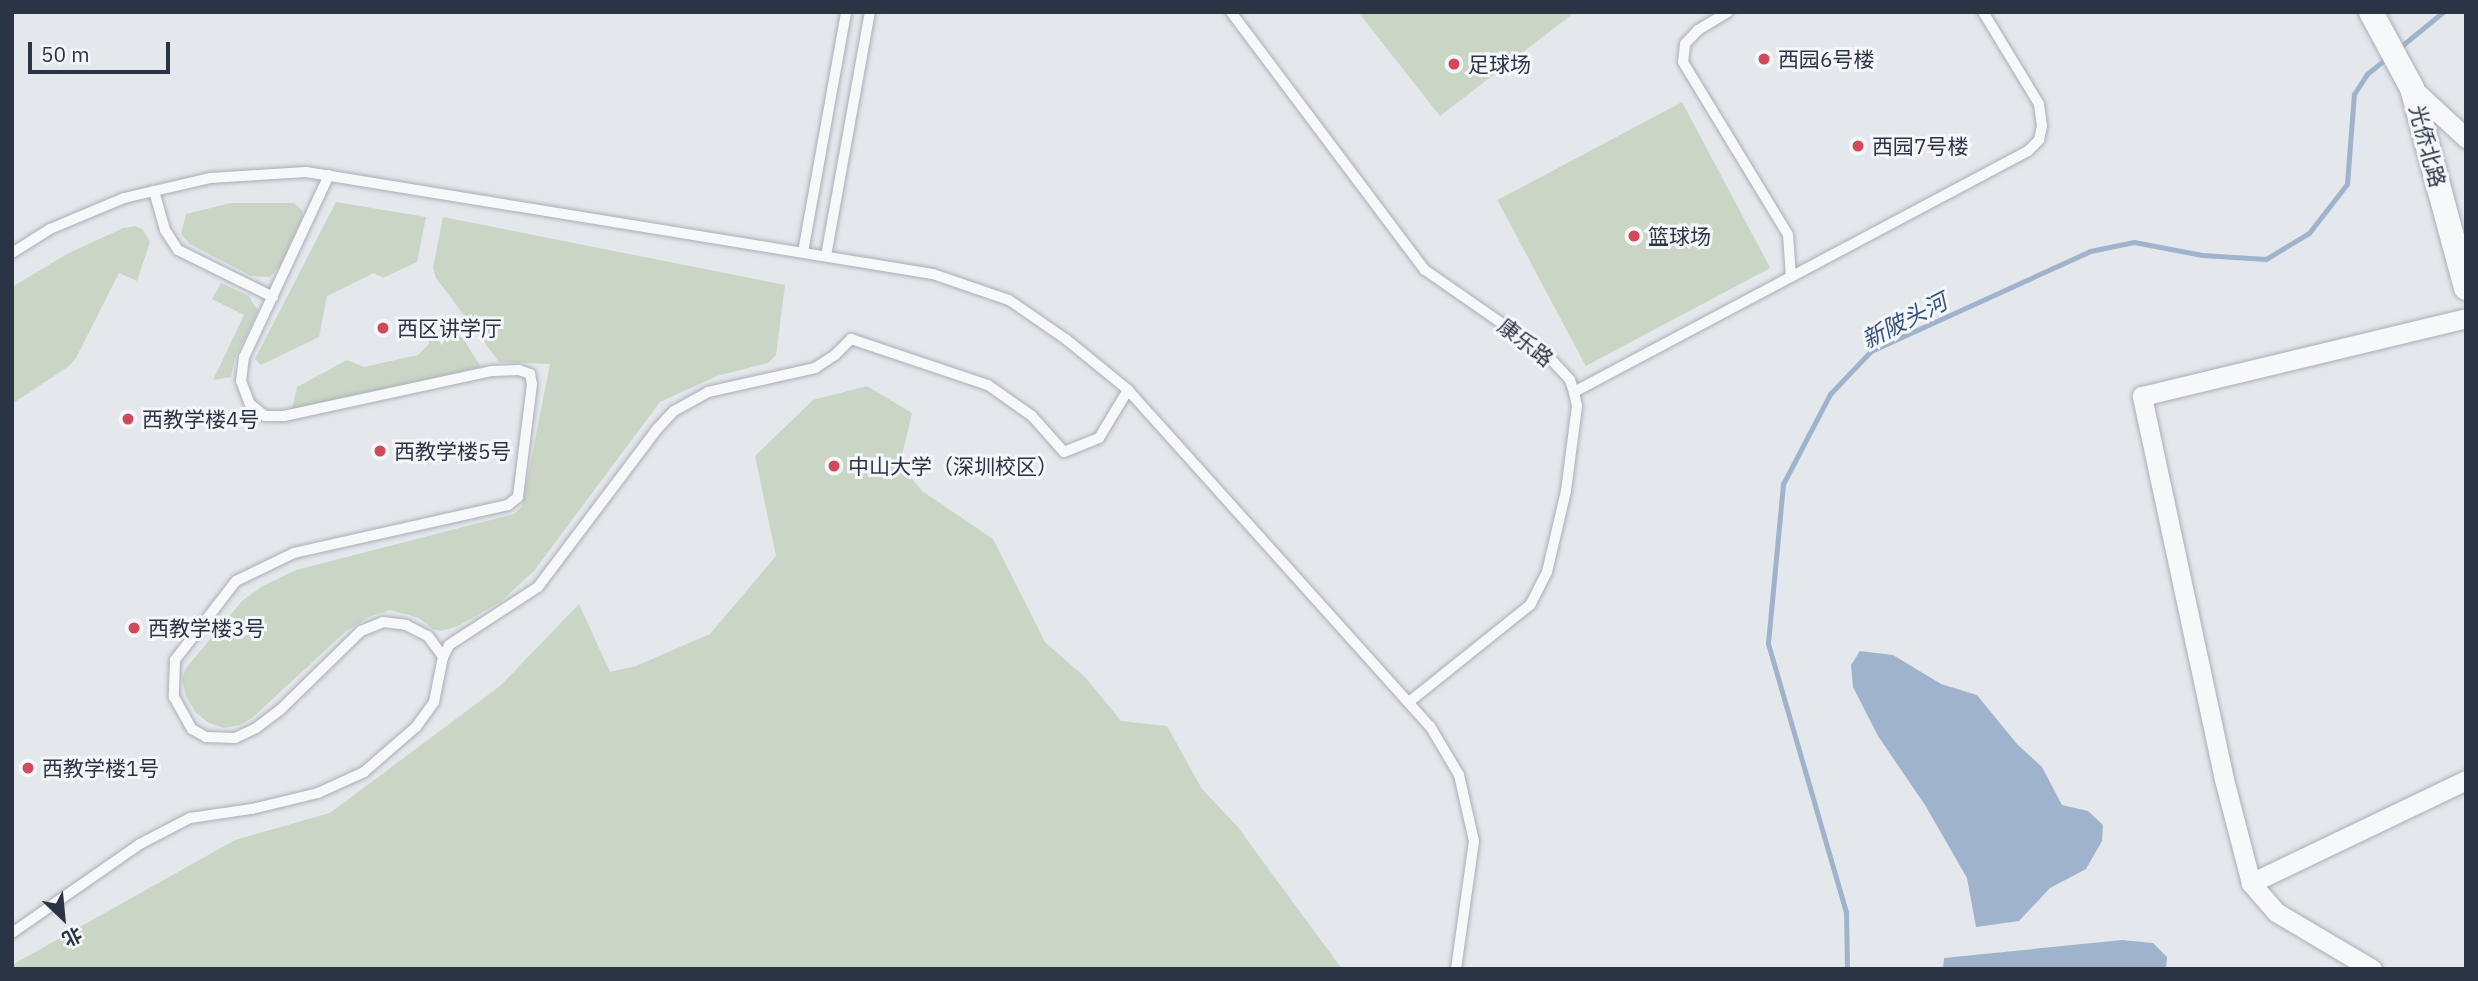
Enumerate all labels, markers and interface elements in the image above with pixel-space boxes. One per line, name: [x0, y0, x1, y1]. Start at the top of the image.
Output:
scale bar: [32, 28, 173, 72]
text: 50 m: [41, 40, 90, 68]
place label: 西园6号楼: [1778, 46, 1875, 72]
place label: 足球场: [1468, 51, 1531, 77]
marker: 西园6号楼: [1756, 51, 1772, 67]
marker: 足球场: [1446, 56, 1462, 72]
street label: 光侨北路: [2405, 102, 2451, 190]
place label: 西园7号楼: [1872, 133, 1969, 159]
marker: 西园7号楼: [1850, 138, 1866, 154]
place label: 篮球场: [1648, 223, 1711, 249]
marker: 篮球场: [1626, 228, 1642, 244]
water label: 新陂头河: [1857, 287, 1951, 353]
street label: 康乐路: [1493, 313, 1559, 371]
place label: 西区讲学厅: [397, 315, 502, 341]
marker: 西区讲学厅: [375, 320, 391, 336]
place label: 西教学楼4号: [142, 406, 260, 432]
marker: 西教学楼4号: [120, 411, 136, 427]
place label: 西教学楼5号: [394, 438, 512, 464]
marker: 西教学楼5号: [372, 443, 388, 459]
place label: 中山大学（深圳校区）: [848, 453, 1058, 479]
marker: 中山大学（深圳校区）: [826, 458, 842, 474]
place label: 西教学楼3号: [148, 615, 266, 641]
marker: 西教学楼3号: [126, 620, 142, 636]
place label: 西教学楼1号: [42, 755, 160, 781]
marker: 西教学楼1号: [20, 760, 36, 776]
north arrow: [28, 883, 98, 953]
text: 北: [58, 922, 86, 952]

